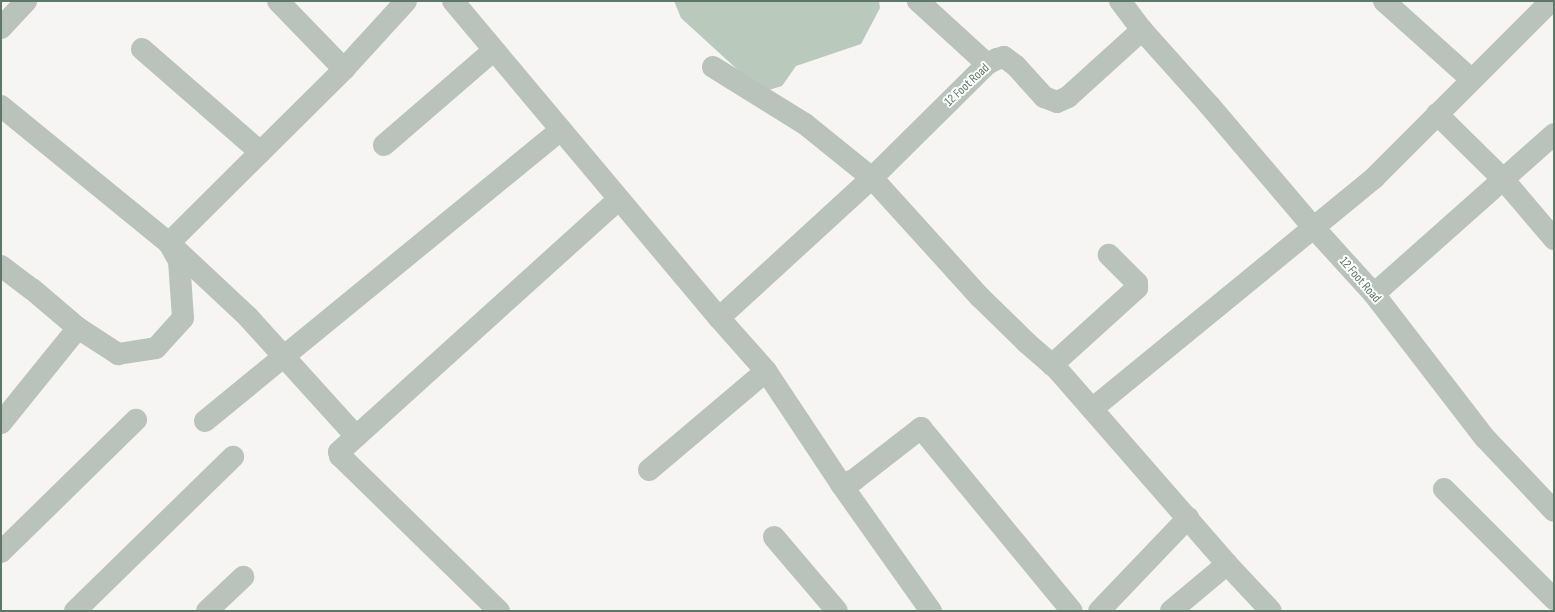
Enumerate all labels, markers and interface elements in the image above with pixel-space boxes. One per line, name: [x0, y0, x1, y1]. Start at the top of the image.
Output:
street label: 12 Foot Road: [941, 60, 993, 110]
street label: 12 Foot Road: [1336, 254, 1384, 306]

